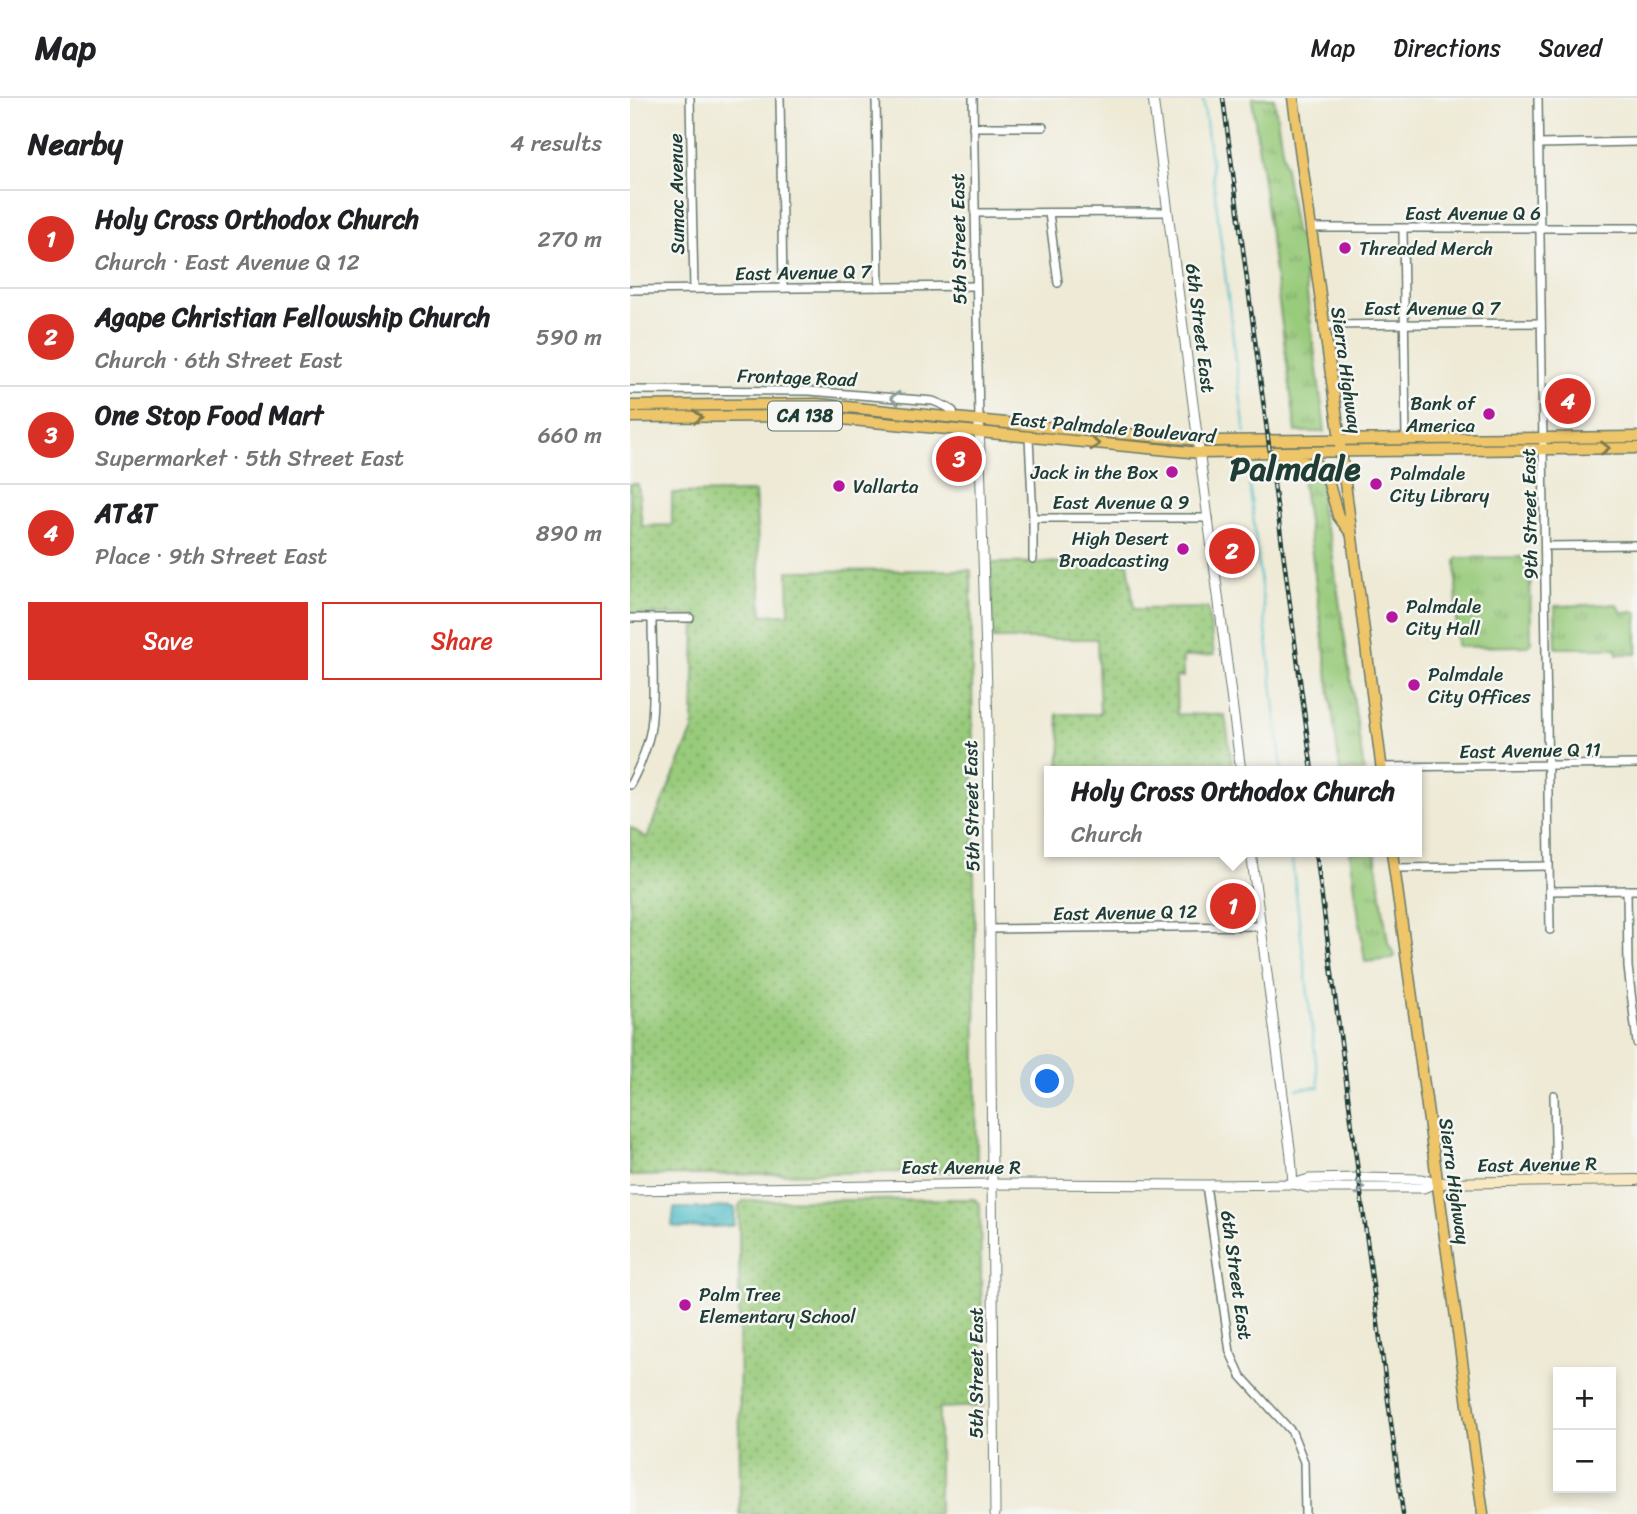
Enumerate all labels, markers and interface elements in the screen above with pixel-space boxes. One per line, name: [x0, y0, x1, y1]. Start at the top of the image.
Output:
text: Map: [35, 19, 96, 77]
text: Map: [1311, 27, 1355, 69]
text: Directions: [1393, 27, 1501, 69]
text: Saved: [1539, 27, 1602, 69]
text: Nearby: [28, 117, 123, 171]
text: 4 results: [510, 123, 602, 164]
street label: Sumac Avenue: [659, 133, 694, 255]
street label: 5th Street East: [941, 173, 976, 305]
text: Holy Cross Orthodox Church: [95, 196, 419, 242]
street label: East Avenue Q 6: [1405, 197, 1541, 230]
text: 1: [46, 219, 56, 260]
text: 270 m: [537, 219, 602, 260]
place label: Threaded Merch: [1359, 232, 1493, 265]
marker: Threaded Merch: [1337, 240, 1353, 256]
text: Church · East Avenue Q 12: [95, 242, 360, 283]
street label: East Avenue Q 7: [735, 255, 873, 290]
street label: 6th Street East: [1176, 261, 1225, 395]
street label: East Avenue Q 7: [1364, 292, 1501, 325]
text: Agape Christian Fellowship Church: [95, 294, 490, 340]
street label: Sierra Highway: [1321, 305, 1372, 436]
text: 2: [44, 317, 58, 358]
text: 590 m: [536, 317, 602, 358]
text: Church · 6th Street East: [95, 340, 343, 381]
street label: Frontage Road: [737, 359, 858, 396]
pin: 4: [1545, 375, 1591, 427]
place label: Bank of America: [1405, 387, 1477, 442]
one-way arrow: [889, 391, 900, 406]
text: One Stop Food Mart: [95, 392, 323, 438]
road number: CA 138: [768, 402, 842, 430]
street label: East Palmdale Boulevard: [1009, 402, 1219, 453]
marker: Bank of America: [1481, 406, 1497, 422]
one-way arrow: [693, 409, 704, 425]
text: 3: [45, 415, 57, 456]
text: 660 m: [538, 415, 602, 456]
pin: 3: [936, 433, 982, 485]
one-way arrow: [1090, 437, 1101, 452]
text: Supermarket · 5th Street East: [95, 438, 404, 479]
district label: Palmdale: [1230, 440, 1360, 498]
one-way arrow: [1600, 440, 1611, 456]
street label: 9th Street East: [1512, 448, 1547, 580]
place label: Jack in the Box: [1030, 456, 1158, 489]
place label: Palmdale City Library: [1390, 457, 1489, 512]
marker: Jack in the Box: [1164, 464, 1180, 480]
place label: Vallarta: [853, 470, 919, 503]
marker: Palmdale City Library: [1368, 476, 1384, 492]
marker: Vallarta: [831, 478, 847, 494]
street label: East Avenue Q 9: [1052, 486, 1190, 519]
text: AT&T: [95, 490, 157, 536]
text: 4: [44, 513, 58, 554]
text: 890 m: [536, 513, 602, 554]
place label: High Desert Broadcasting: [1059, 522, 1169, 577]
pin: 2: [1209, 525, 1255, 577]
text: Place · 9th Street East: [95, 536, 327, 577]
marker: High Desert Broadcasting: [1175, 541, 1191, 557]
place label: Palmdale City Hall: [1406, 590, 1481, 645]
button: Save: [28, 602, 308, 680]
button: Share: [322, 602, 602, 680]
marker: Palmdale City Hall: [1384, 609, 1400, 625]
place label: Palmdale City Offices: [1428, 658, 1531, 713]
marker: Palmdale City Offices: [1406, 677, 1422, 693]
street label: East Avenue Q 11: [1459, 733, 1601, 768]
street label: 5th Street East: [954, 740, 989, 872]
popup: [1044, 766, 1422, 857]
text: Holy Cross Orthodox Church: [1071, 768, 1395, 814]
text: Church: [1071, 814, 1143, 855]
pin: 1: [1210, 880, 1256, 932]
street label: East Avenue Q 12: [1052, 895, 1198, 930]
your location: [1030, 1064, 1064, 1098]
street label: Sierra Highway: [1429, 1116, 1480, 1247]
street label: East Avenue R: [1477, 1147, 1598, 1182]
street label: East Avenue R: [901, 1151, 1021, 1184]
one-way arrow: [1356, 1180, 1366, 1196]
street label: 6th Street East: [1211, 1208, 1262, 1342]
place label: Palm Tree Elementary School: [699, 1278, 856, 1333]
marker: Palm Tree Elementary School: [677, 1297, 693, 1313]
street label: 5th Street East: [960, 1307, 993, 1439]
map controls: [1553, 1367, 1616, 1493]
button: +: [1553, 1367, 1616, 1430]
button: −: [1553, 1430, 1616, 1493]

